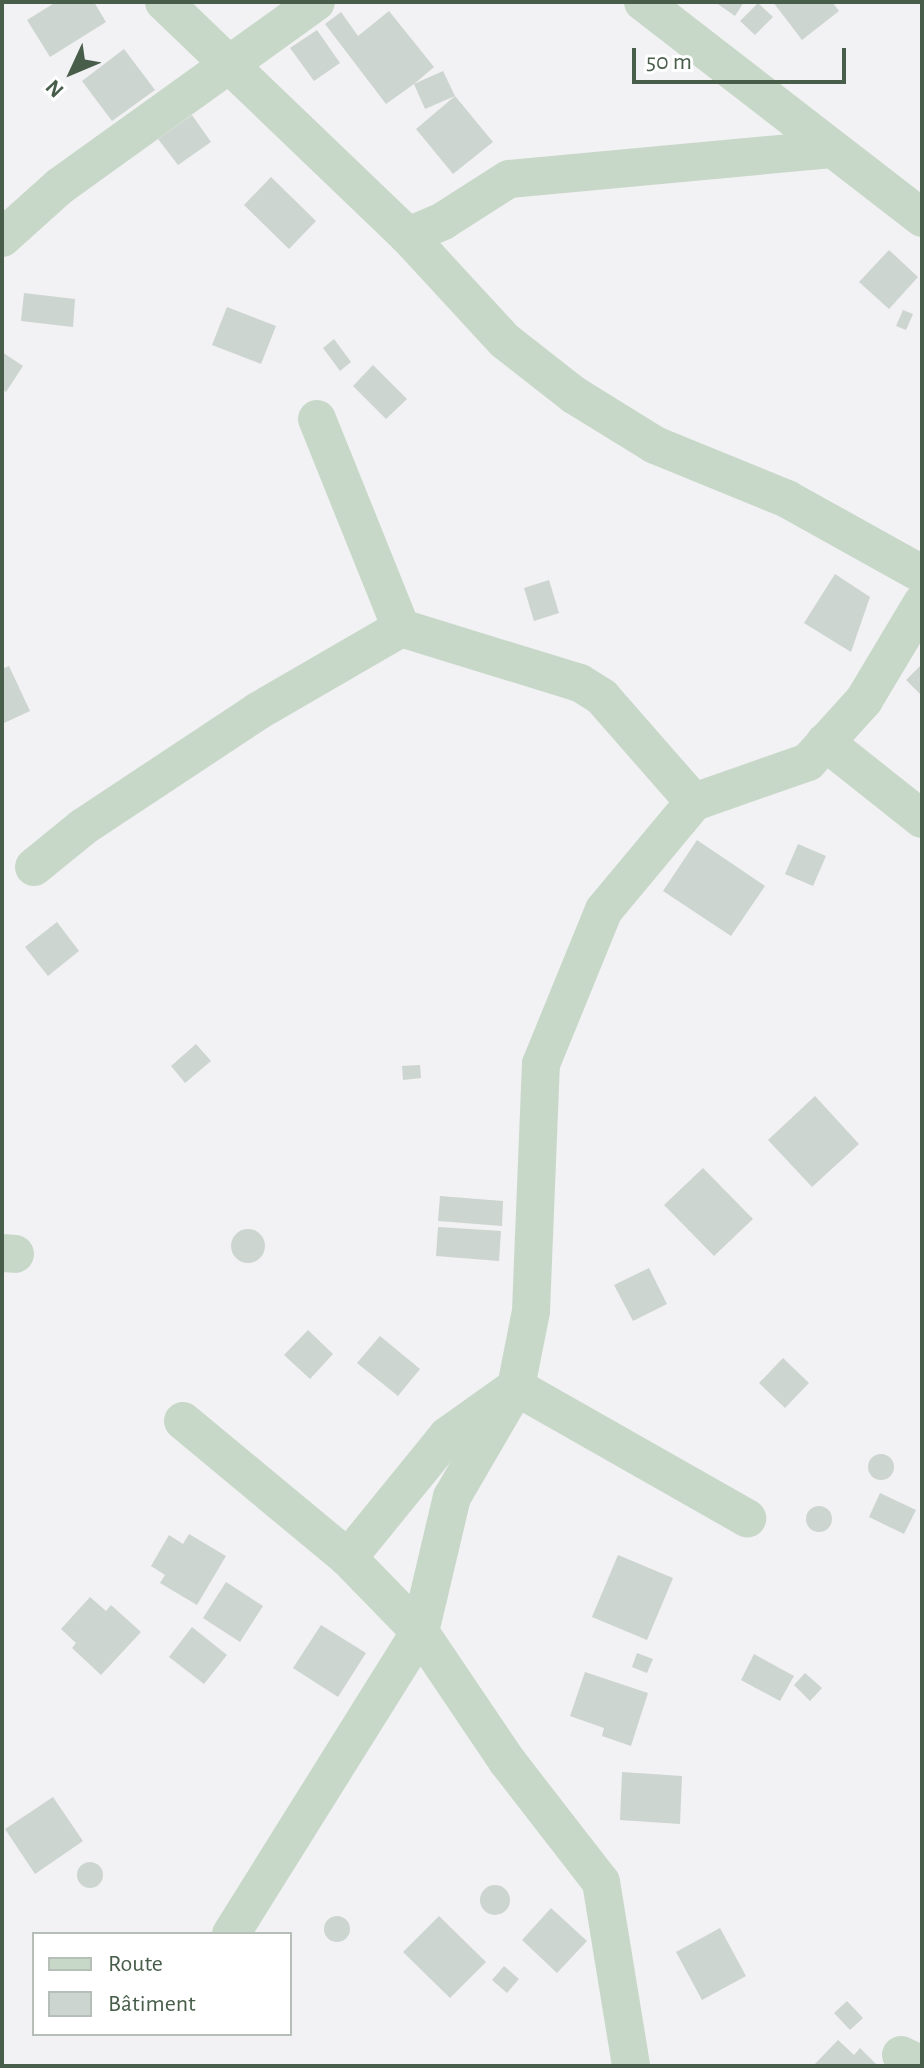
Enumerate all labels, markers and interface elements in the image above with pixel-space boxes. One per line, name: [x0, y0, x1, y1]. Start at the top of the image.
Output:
north arrow: [32, 32, 112, 112]
scale bar: [636, 32, 850, 82]
text: 50 m: [646, 50, 692, 74]
text: N: [42, 76, 68, 102]
legend: [32, 1932, 292, 2036]
text: Route: [108, 1952, 163, 1976]
text: Bâtiment: [108, 1992, 196, 2016]

